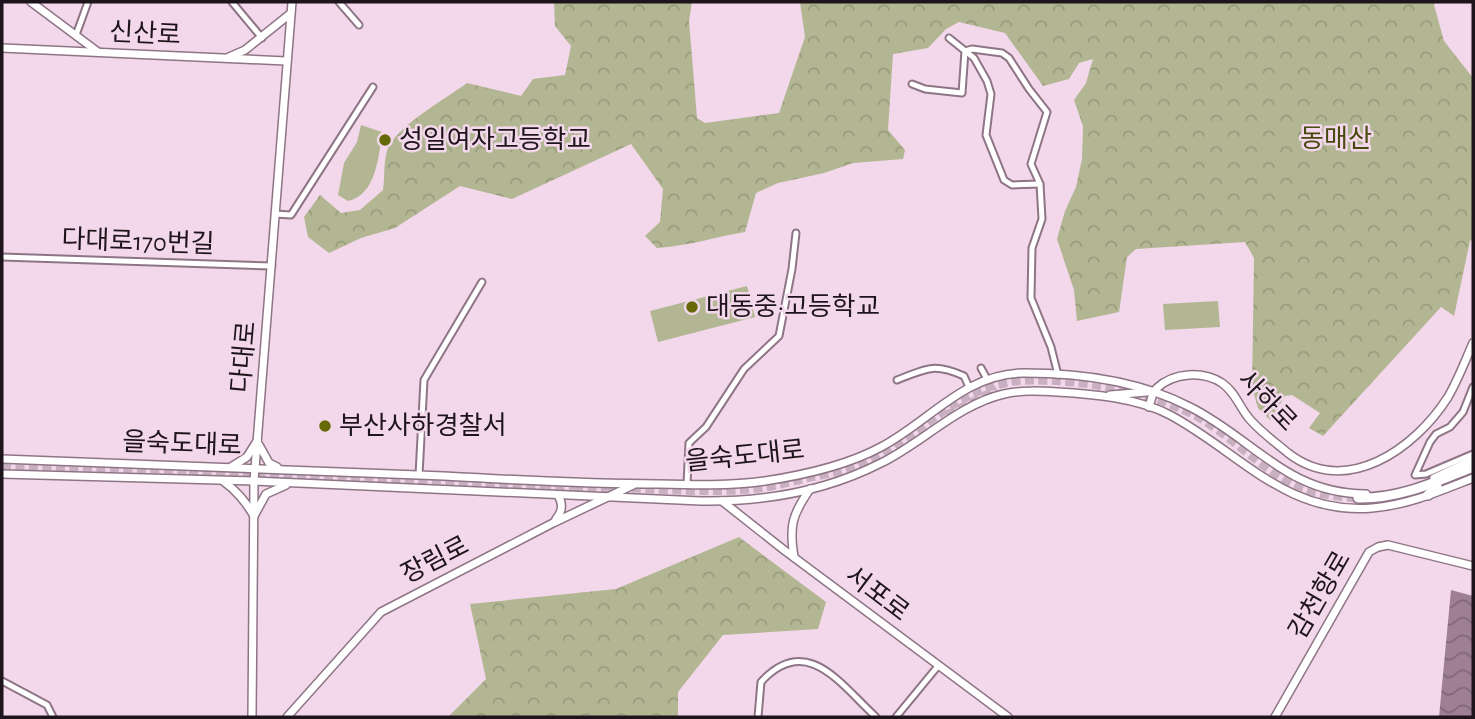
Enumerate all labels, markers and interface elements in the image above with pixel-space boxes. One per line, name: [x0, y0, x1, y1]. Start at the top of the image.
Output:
street label: 신산로: [108, 18, 182, 49]
park label: 동매산: [1300, 125, 1372, 152]
place label: 성일여자고등학교: [399, 126, 590, 153]
marker: 성일여자고등학교: [377, 132, 393, 148]
street label: 다대로170번길: [61, 225, 215, 258]
place label: 대동중•고등학교: [706, 293, 880, 320]
marker: 대동중•고등학교: [684, 299, 700, 315]
street label: 다대로: [227, 320, 260, 394]
street label: 사하로: [1233, 365, 1302, 436]
place label: 부산사하경찰서: [339, 412, 506, 439]
marker: 부산사하경찰서: [317, 418, 333, 434]
street label: 을숙도대로: [122, 428, 242, 459]
street label: 을숙도대로: [684, 436, 806, 475]
street label: 장림로: [397, 531, 473, 588]
street label: 감천항로: [1284, 547, 1355, 643]
street label: 서포로: [841, 561, 914, 626]

